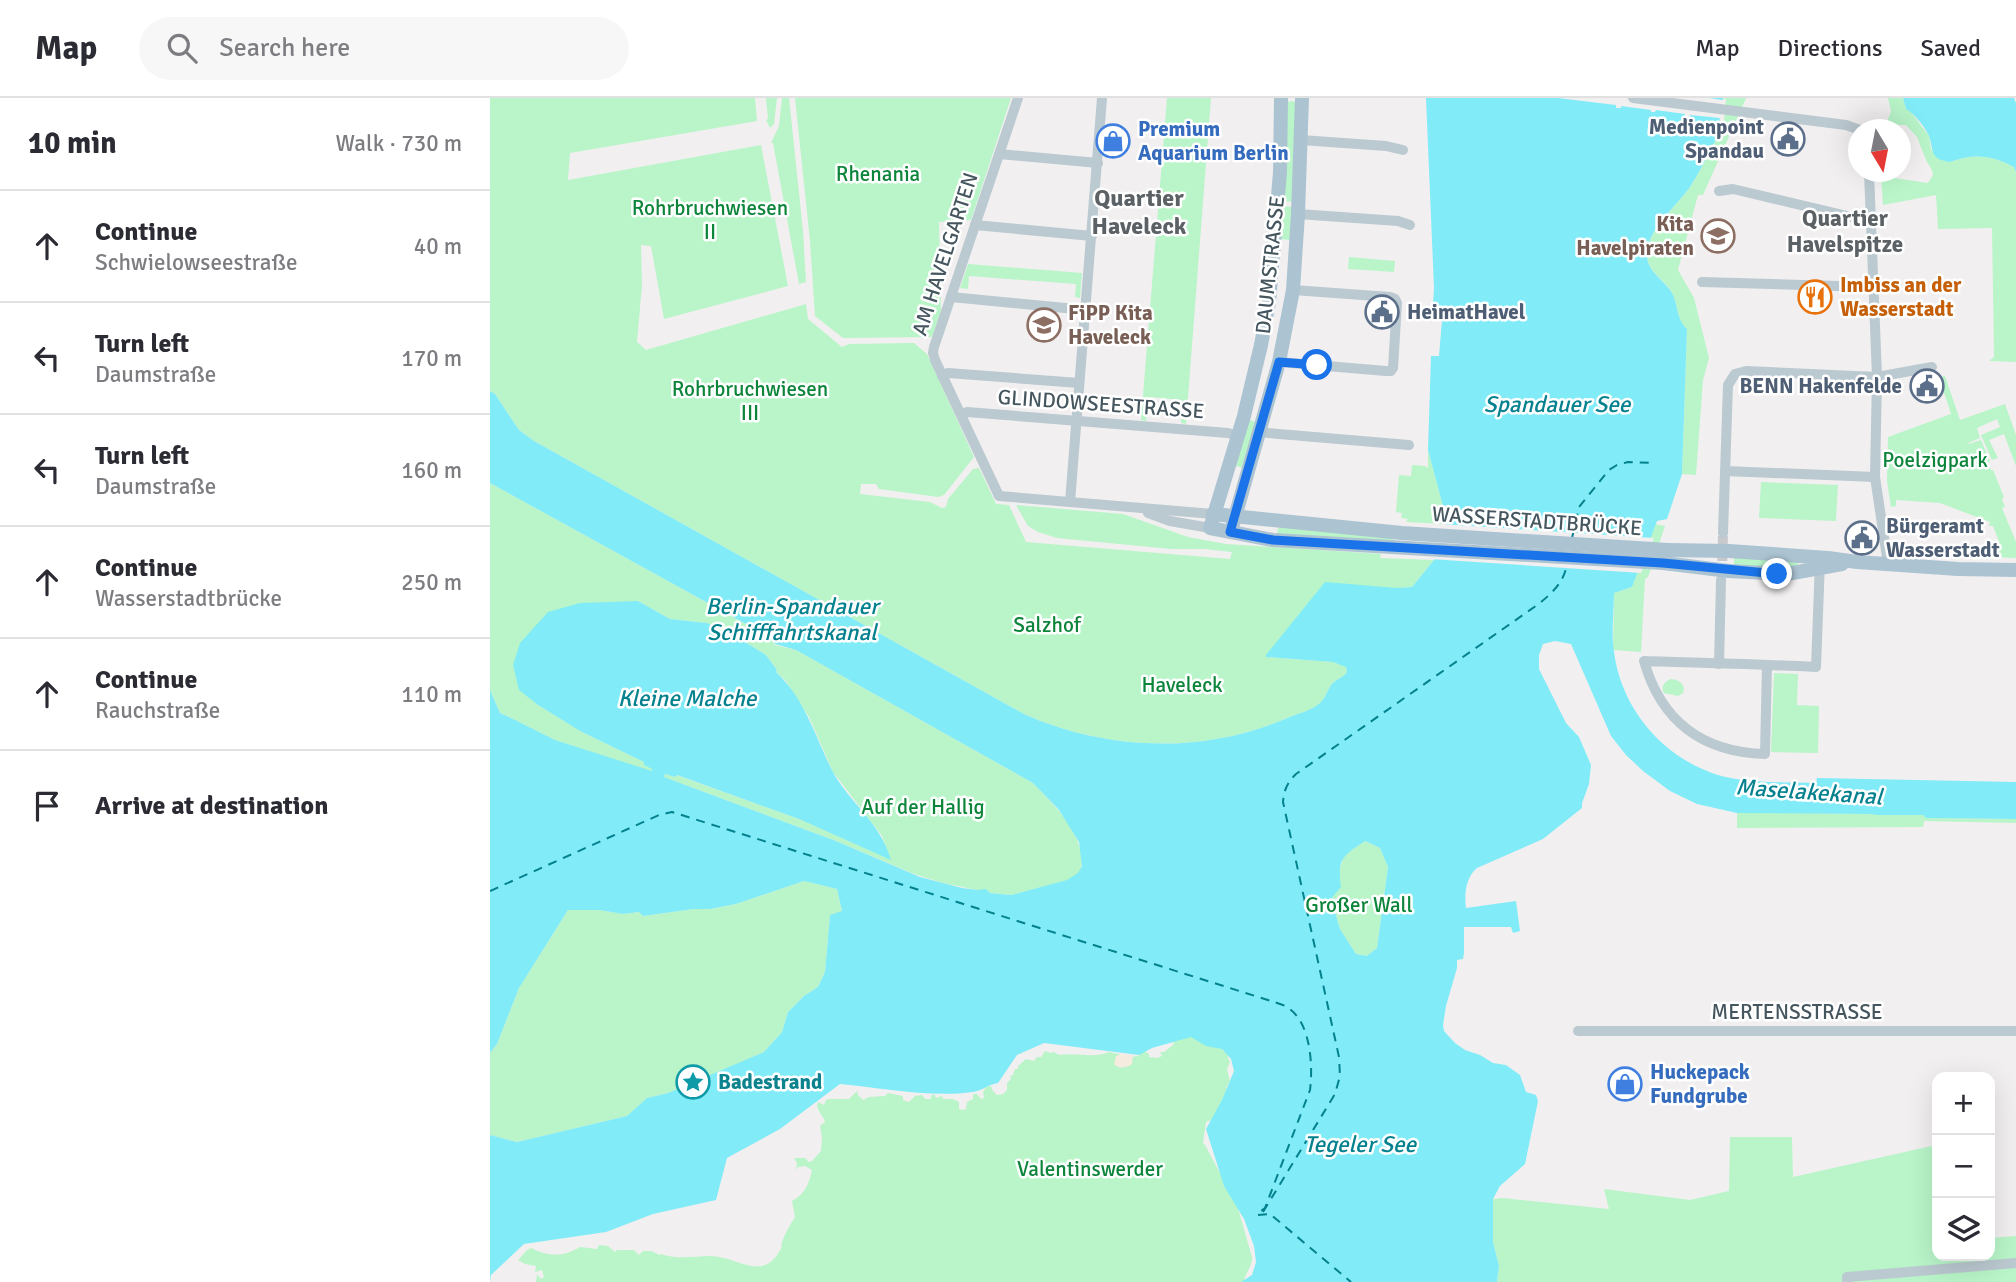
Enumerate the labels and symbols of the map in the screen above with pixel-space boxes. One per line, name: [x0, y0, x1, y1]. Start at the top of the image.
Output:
place label: Medienpoint Spandau: [1649, 114, 1764, 164]
place label: Premium Aquarium Berlin: [1138, 116, 1289, 166]
north arrow: [1848, 119, 1911, 182]
public building icon: Medienpoint Spandau: [1769, 120, 1807, 158]
shop icon: Premium Aquarium Berlin: [1094, 122, 1132, 160]
park label: Rhenania: [836, 161, 920, 187]
street label: AM HAVELGARTEN: [906, 169, 984, 339]
district label: Quartier Haveleck: [1092, 183, 1187, 241]
park label: Rohrbruchwiesen II: [632, 195, 788, 245]
street label: DAUMSTRASSE: [1250, 195, 1290, 335]
district label: Quartier Havelspitze: [1787, 204, 1903, 259]
place label: Kita Havelpiraten: [1576, 211, 1694, 261]
school or university icon: Kita Havelpiraten: [1699, 217, 1737, 255]
place label: Imbiss an der Wasserstadt: [1840, 272, 1962, 322]
restaurant icon: Imbiss an der Wasserstadt: [1796, 278, 1834, 316]
public building icon: HeimatHavel: [1363, 293, 1401, 331]
place label: HeimatHavel: [1407, 299, 1526, 325]
place label: FiPP Kita Haveleck: [1068, 300, 1153, 350]
school or university icon: FiPP Kita Haveleck: [1025, 306, 1063, 344]
route start: [1301, 349, 1332, 380]
public building icon: BENN Hakenfelde: [1908, 367, 1946, 405]
place label: BENN Hakenfelde: [1739, 373, 1902, 399]
park label: Rohrbruchwiesen III: [672, 376, 828, 426]
street label: GLINDOWSEESTRASSE: [997, 384, 1205, 424]
water label: Spandauer See: [1484, 390, 1632, 419]
park label: Poelzigpark: [1882, 447, 1988, 473]
street label: WASSERSTADTBRÜCKE: [1431, 501, 1643, 541]
place label: Bürgeramt Wasserstadt: [1886, 513, 2000, 563]
public building icon: Bürgeramt Wasserstadt: [1843, 519, 1881, 557]
route end: [1761, 558, 1792, 589]
water label: Berlin-Spandauer Schifffahrtskanal: [706, 592, 882, 647]
park label: Salzhof: [1013, 612, 1082, 638]
park label: Haveleck: [1141, 672, 1223, 698]
water label: Kleine Malche: [618, 684, 758, 713]
water label: Maselakekanal: [1735, 772, 1886, 812]
park label: Auf der Hallig: [861, 794, 985, 820]
park label: Großer Wall: [1305, 892, 1413, 918]
street label: MERTENSSTRASSE: [1711, 999, 1883, 1025]
place label: Huckepack Fundgrube: [1650, 1059, 1750, 1109]
place icon: Badestrand: [674, 1063, 712, 1101]
shop icon: Huckepack Fundgrube: [1606, 1065, 1644, 1103]
place label: Badestrand: [718, 1069, 822, 1095]
water label: Tegeler See: [1304, 1130, 1417, 1159]
park label: Valentinswerder: [1017, 1156, 1163, 1182]

